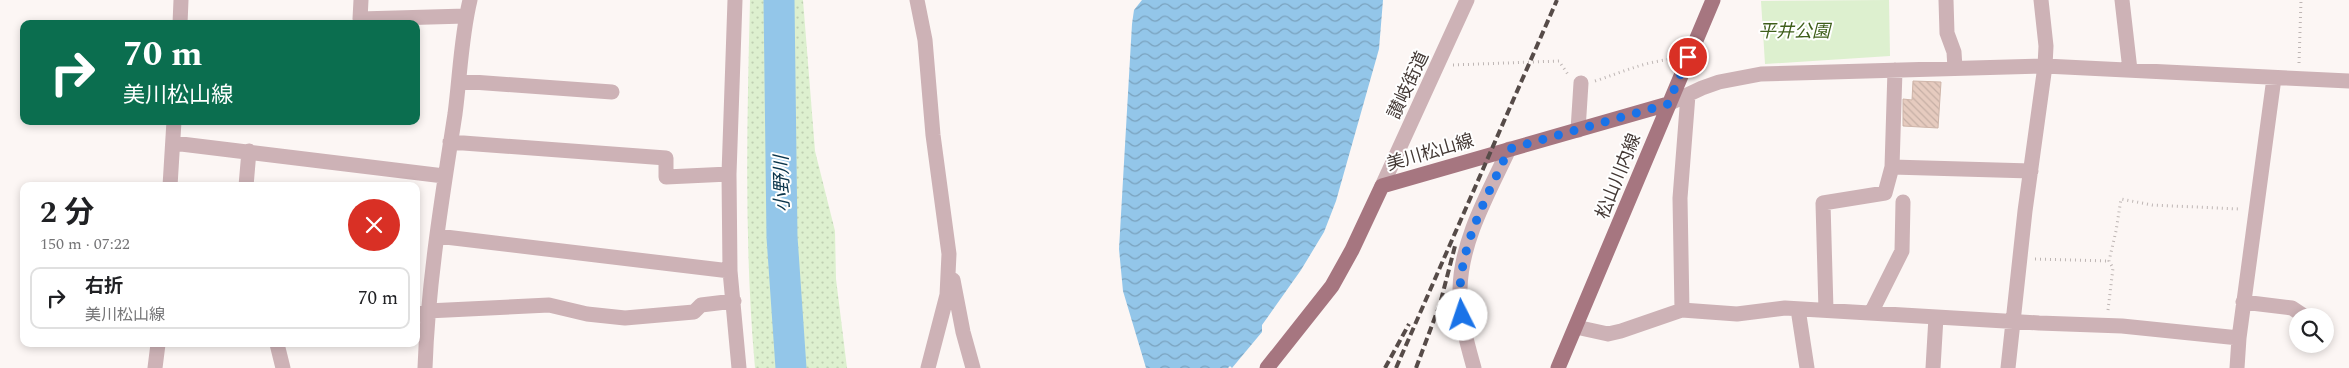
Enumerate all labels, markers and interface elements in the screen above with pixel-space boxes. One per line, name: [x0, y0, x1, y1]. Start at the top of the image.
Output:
park label: 平井公園: [1758, 18, 1833, 45]
text: 70 m: [123, 28, 203, 81]
pin: [1667, 36, 1709, 78]
icon: right: [40, 40, 105, 105]
icon: arrive: [1674, 43, 1702, 71]
street label: 讃岐街道: [1381, 47, 1436, 124]
text: 美川松山線: [123, 79, 233, 112]
street label: 美川松山線: [1383, 127, 1477, 178]
street label: 松山川内線: [1589, 129, 1648, 223]
water label: 小野川: [767, 153, 797, 213]
text: 2 分: [40, 190, 94, 236]
button: close: [348, 199, 400, 251]
text: 150 m · 07:22: [40, 232, 130, 256]
text: 右折: [85, 272, 123, 301]
icon: right: [42, 284, 70, 312]
text: 70 m: [358, 284, 398, 313]
position arrow: [1435, 288, 1487, 340]
text: 美川松山線: [85, 303, 165, 327]
map controls: [2289, 308, 2334, 353]
button: search: [2289, 308, 2334, 353]

